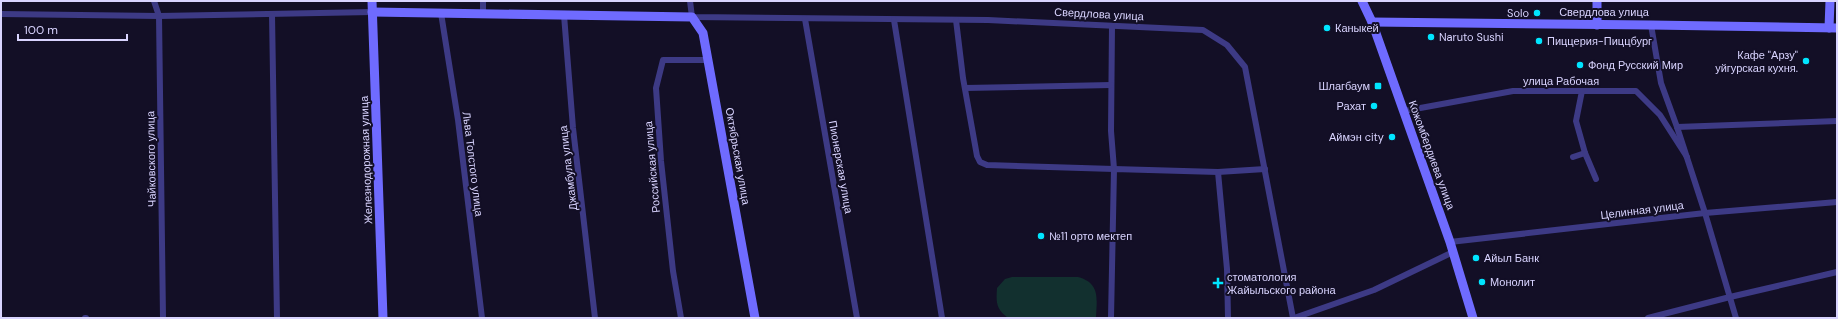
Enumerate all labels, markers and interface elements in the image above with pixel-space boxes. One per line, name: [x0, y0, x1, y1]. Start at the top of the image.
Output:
street label: Свердлова улица: [1054, 5, 1145, 23]
street label: Свердлова улица: [1559, 5, 1650, 19]
place label: Solo: [1507, 6, 1529, 20]
marker: Solo: [1532, 8, 1542, 18]
scale bar: [18, 16, 127, 42]
place label: Каныкей: [1335, 21, 1379, 35]
text: 100 m: [24, 22, 58, 38]
marker: Каныкей: [1322, 23, 1332, 33]
place label: Naruto Sushi: [1439, 30, 1504, 44]
marker: Naruto Sushi: [1426, 32, 1436, 42]
place label: Пиццерия-Пиццбург: [1547, 34, 1652, 48]
marker: Пиццерия-Пиццбург: [1534, 36, 1544, 46]
place label: Кафе "Арзу" уйгурская кухня.: [1715, 48, 1798, 75]
marker: Кафе "Арзу" уйгурская кухня.: [1801, 56, 1811, 66]
place label: Фонд Русский Мир: [1588, 58, 1683, 72]
marker: Фонд Русский Мир: [1575, 60, 1585, 70]
street label: улица Рабочая: [1523, 74, 1599, 88]
place label: Шлагбаум: [1318, 79, 1370, 93]
marker: Шлагбаум: [1373, 81, 1383, 91]
street label: Железнодорожная улица: [357, 95, 375, 224]
street label: Кожомбердиева улица: [1406, 98, 1459, 212]
place label: Рахат: [1337, 99, 1366, 113]
marker: Рахат: [1369, 101, 1379, 111]
street label: Октябрьская улица: [723, 106, 754, 207]
street label: Чайковского улица: [143, 110, 159, 207]
street label: Льва Толстого улица: [460, 111, 486, 218]
street label: Пионерская улица: [826, 119, 856, 215]
street label: Российская улица: [641, 120, 663, 213]
street label: Джамбула улица: [556, 124, 580, 211]
place label: Аймэн city: [1329, 130, 1384, 144]
marker: Аймэн city: [1387, 132, 1397, 142]
street label: Целинная улица: [1600, 198, 1685, 222]
place label: №11 орто мектеп: [1049, 229, 1132, 243]
marker: №11 орто мектеп: [1036, 231, 1046, 241]
place label: Айыл Банк: [1484, 251, 1539, 265]
marker: Айыл Банк: [1471, 253, 1481, 263]
place label: стоматология Жайыльского района: [1227, 270, 1337, 297]
place label: Монолит: [1490, 275, 1535, 289]
marker: стоматология Жайыльского района: [1212, 277, 1224, 289]
marker: Монолит: [1477, 277, 1487, 287]

